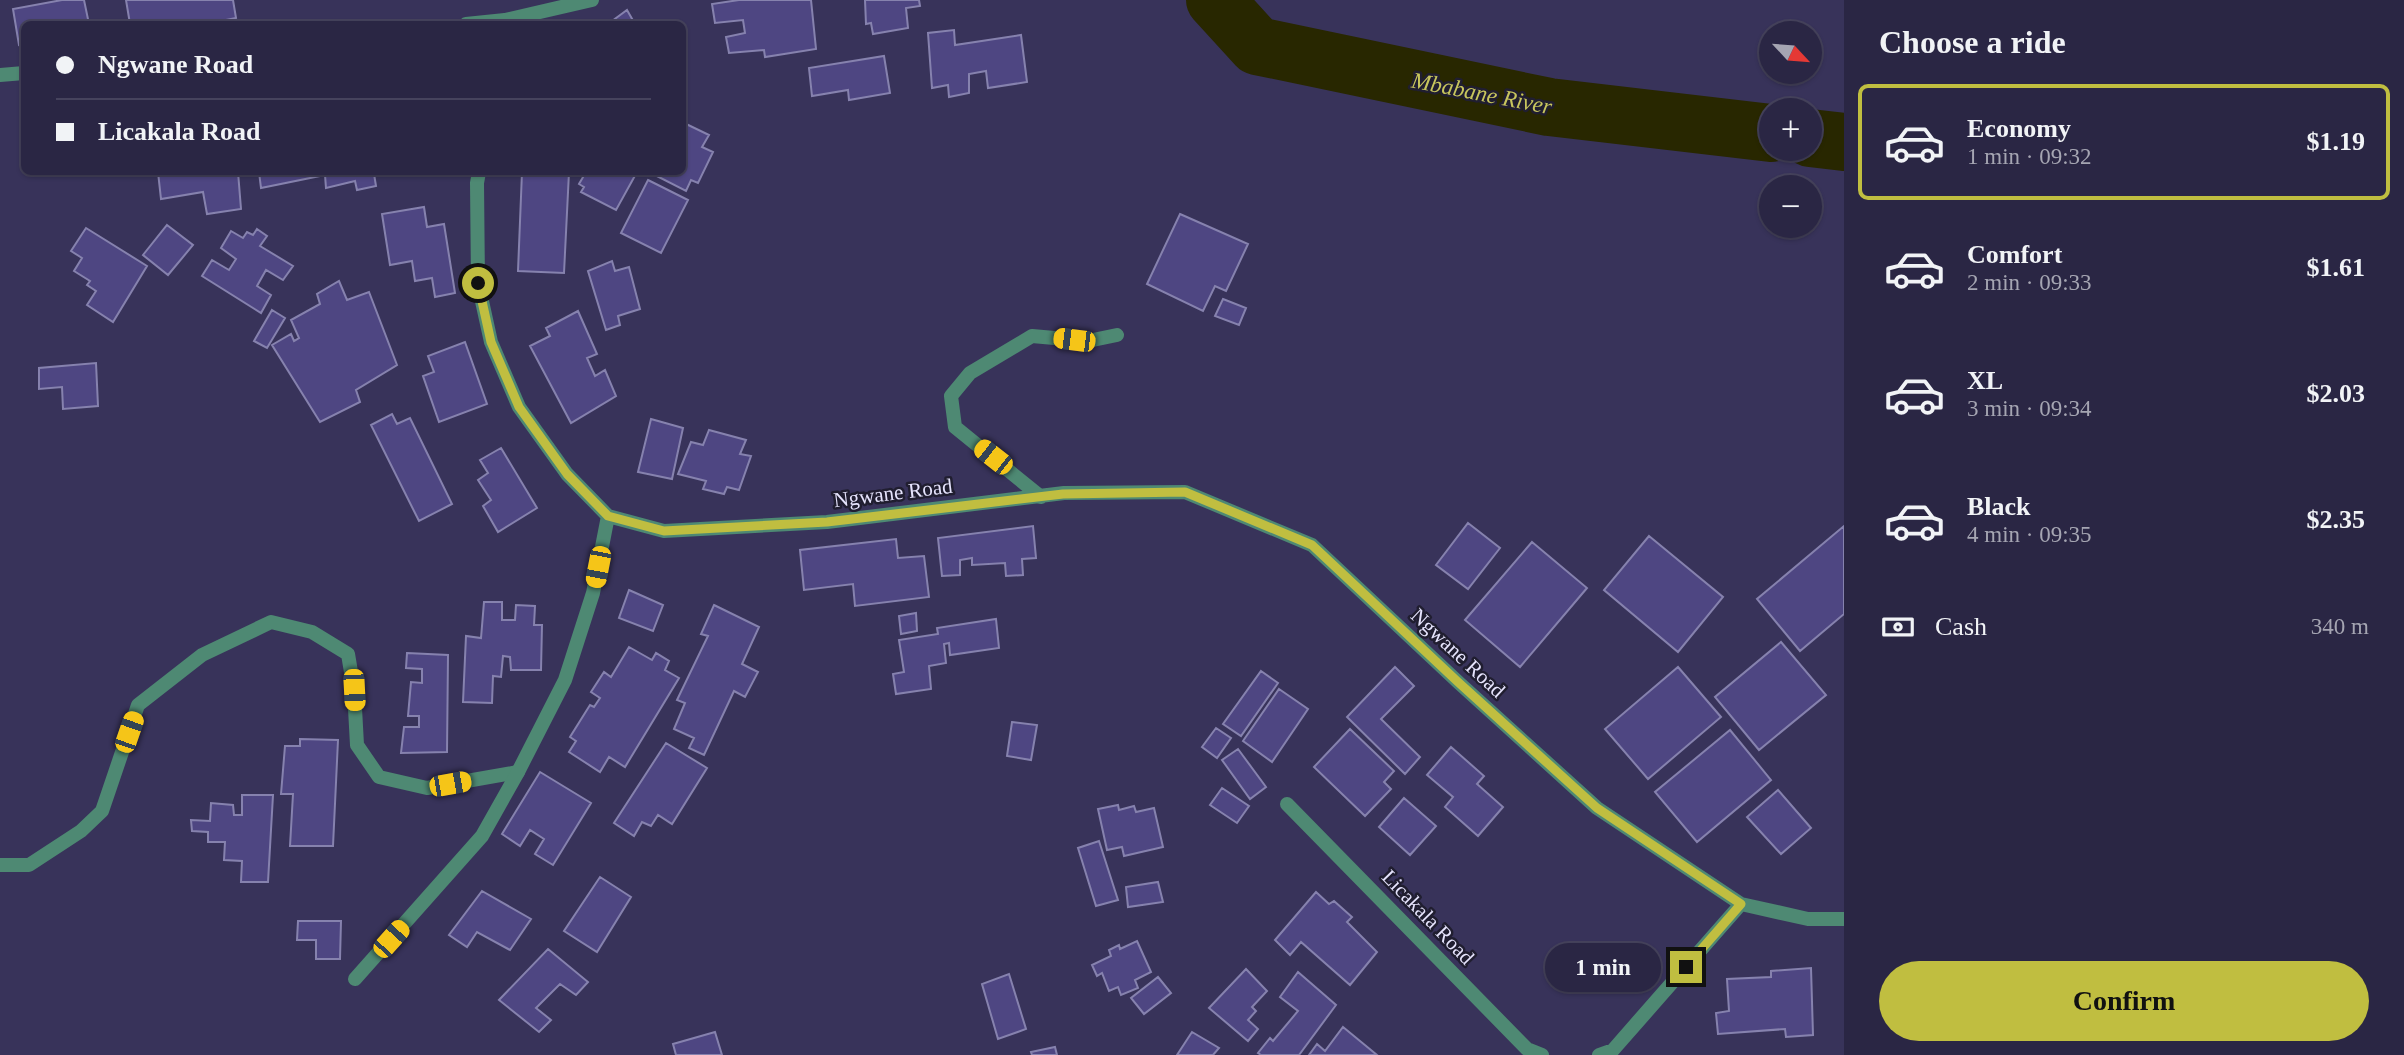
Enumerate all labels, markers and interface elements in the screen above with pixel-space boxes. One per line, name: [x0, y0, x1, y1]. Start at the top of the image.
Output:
north arrow: [1759, 21, 1822, 84]
map controls: [1759, 21, 1822, 238]
text: Choose a ride: [1879, 24, 2066, 60]
text: Ngwane Road: [98, 50, 253, 79]
water label: Mbabane River: [1409, 67, 1555, 120]
button: +: [1759, 98, 1822, 161]
icon: car: [1883, 111, 1946, 174]
text: Economy: [1967, 114, 2071, 143]
text: Licakala Road: [98, 117, 261, 146]
text: $1.19: [2307, 127, 2365, 156]
text: 1 min · 09:32: [1967, 144, 2092, 169]
button: −: [1759, 175, 1822, 238]
icon: car: [1883, 237, 1946, 300]
text: Comfort: [1967, 240, 2062, 269]
text: $1.61: [2307, 253, 2365, 282]
route start: [462, 267, 494, 299]
text: 2 min · 09:33: [1967, 270, 2092, 295]
car: [1052, 327, 1097, 353]
icon: car: [1883, 363, 1946, 426]
text: XL: [1967, 366, 2003, 395]
text: $2.03: [2307, 379, 2365, 408]
text: 3 min · 09:34: [1967, 396, 2092, 421]
car: [970, 436, 1017, 478]
street label: Ngwane Road: [832, 474, 954, 512]
icon: car: [1883, 489, 1946, 552]
text: Black: [1967, 492, 2031, 521]
text: $2.35: [2307, 505, 2365, 534]
text: 4 min · 09:35: [1967, 522, 2092, 547]
car: [584, 544, 613, 590]
street label: Ngwane Road: [1406, 603, 1510, 703]
icon: cash: [1879, 608, 1917, 646]
text: Cash: [1935, 612, 1987, 641]
text: 340 m: [2311, 614, 2369, 639]
car: [343, 668, 366, 712]
car: [113, 709, 146, 755]
car: [428, 770, 473, 798]
street label: Licakala Road: [1377, 865, 1479, 970]
car: [370, 916, 413, 962]
callout: 1 min: [1546, 942, 1662, 992]
route end: [1670, 951, 1702, 983]
text: 1 min: [1575, 955, 1631, 980]
button: Confirm: [1879, 961, 2369, 1041]

